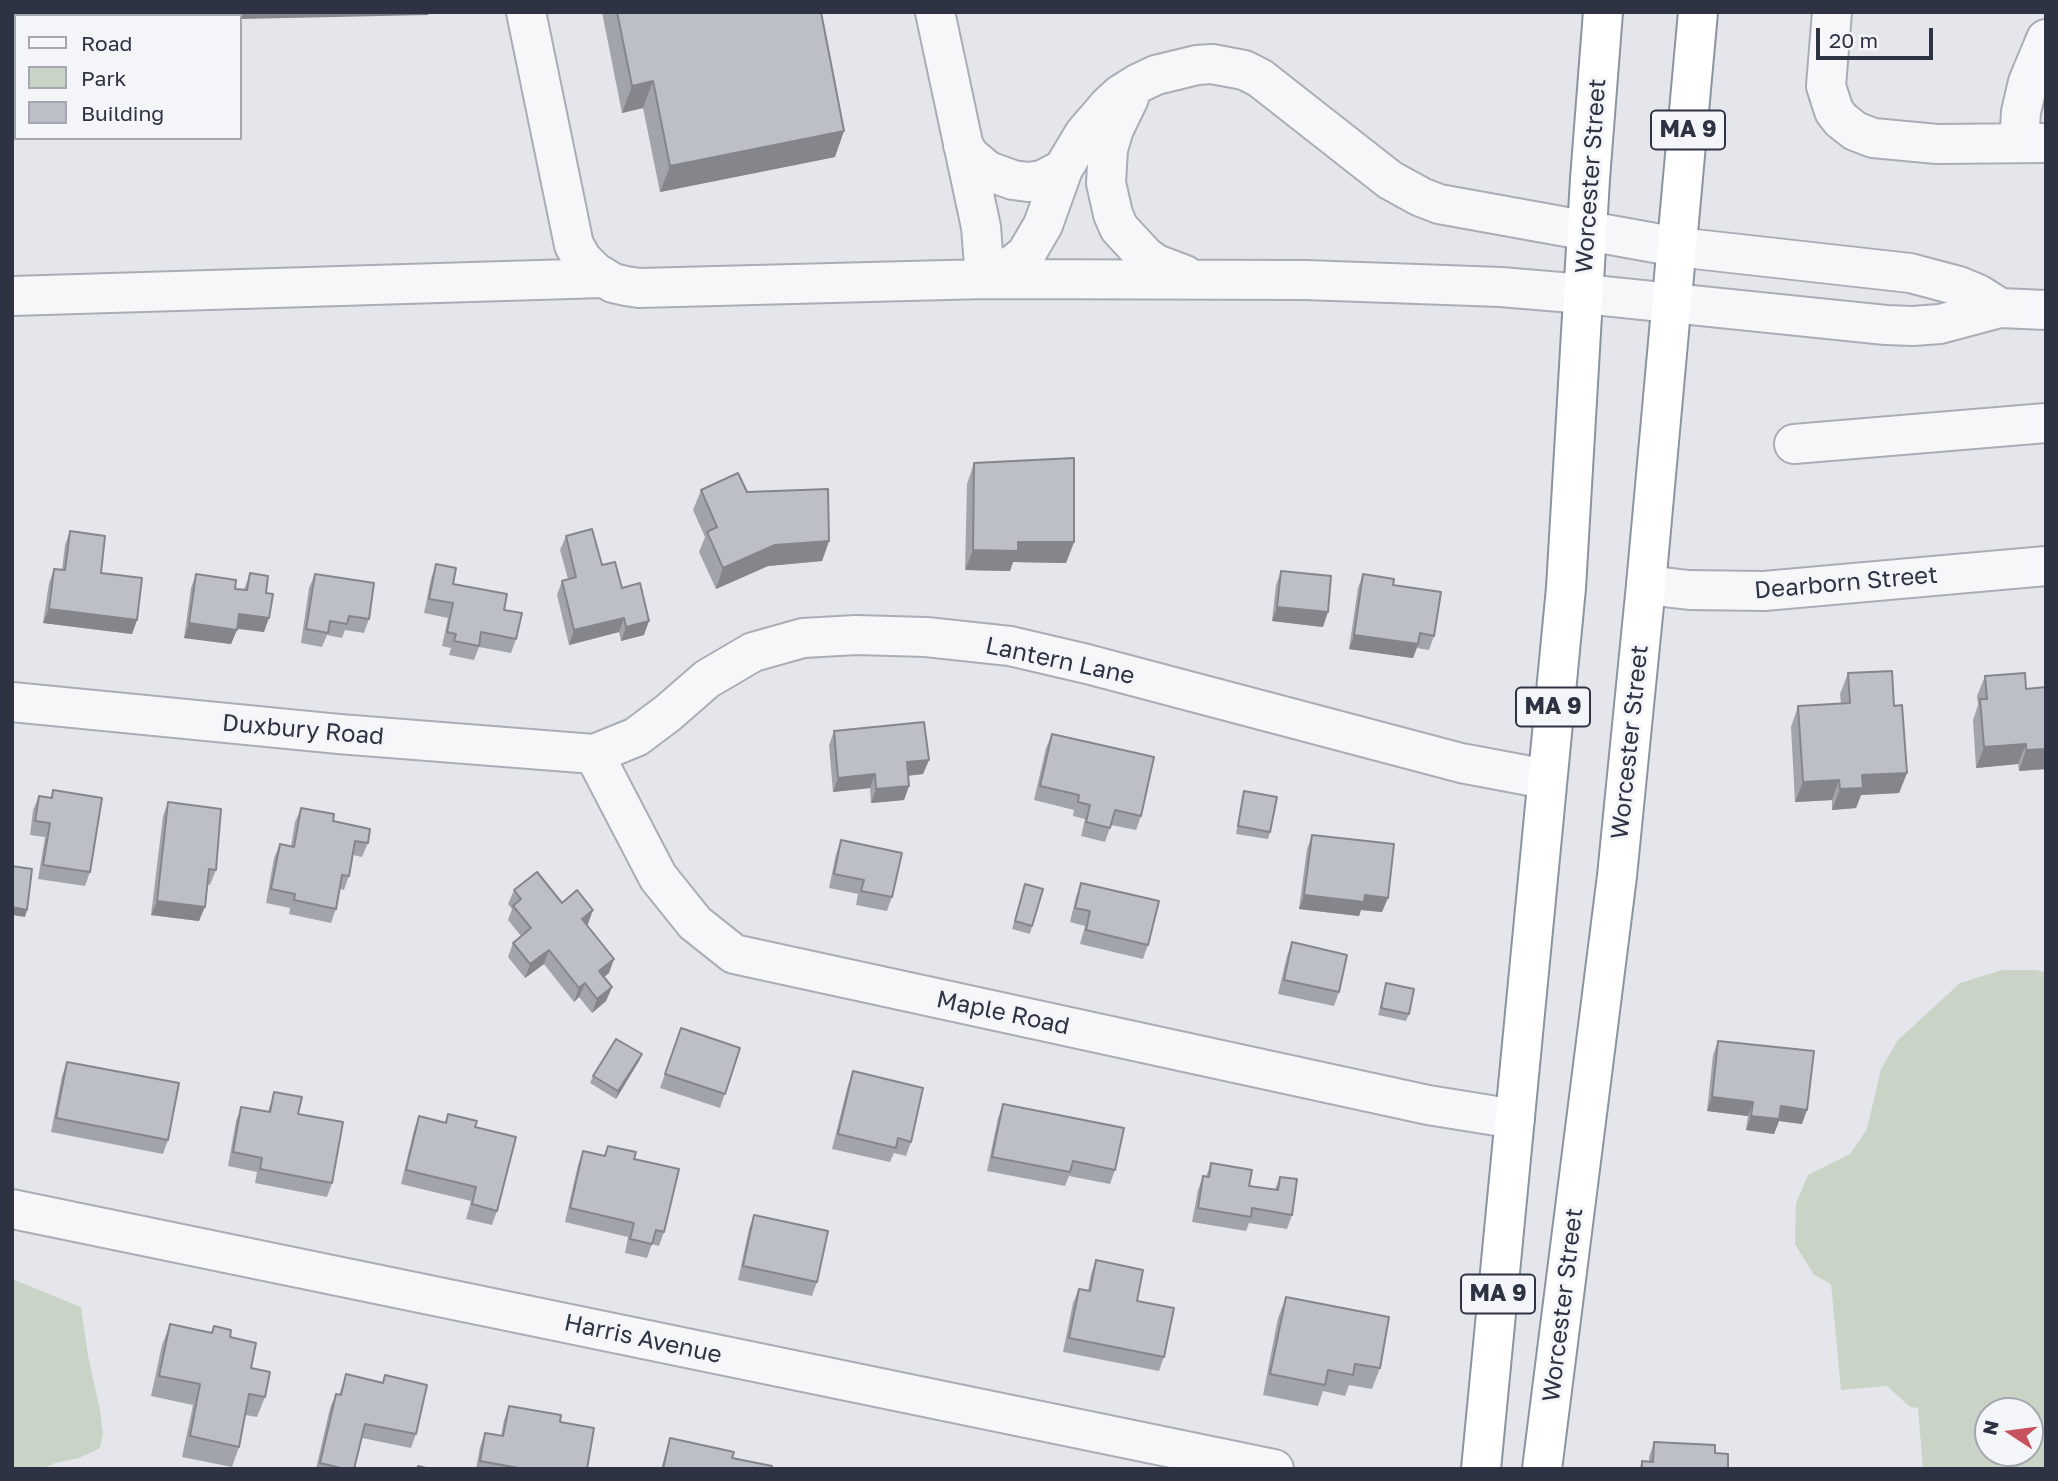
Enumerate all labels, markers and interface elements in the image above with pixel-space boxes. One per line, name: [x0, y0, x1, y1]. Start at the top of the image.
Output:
legend: [14, 14, 242, 140]
scale bar: [1820, 14, 1937, 58]
text: 20 m: [1829, 27, 1878, 53]
text: Road: [81, 30, 132, 56]
text: Park: [81, 65, 126, 91]
street label: Worcester Street: [1570, 78, 1612, 274]
text: Building: [81, 100, 164, 126]
road number: MA 9: [1651, 111, 1725, 150]
street label: Dearborn Street: [1753, 561, 1939, 605]
street label: Lantern Lane: [983, 631, 1137, 691]
street label: Worcester Street: [1605, 643, 1655, 841]
road number: MA 9: [1516, 688, 1590, 726]
street label: Duxbury Road: [221, 709, 385, 751]
street label: Maple Road: [934, 985, 1072, 1041]
street label: Worcester Street: [1537, 1206, 1589, 1404]
road number: MA 9: [1461, 1274, 1535, 1314]
street label: Harris Avenue: [562, 1308, 724, 1370]
north arrow: [1974, 1397, 2044, 1467]
text: N: [1977, 1418, 2003, 1437]

